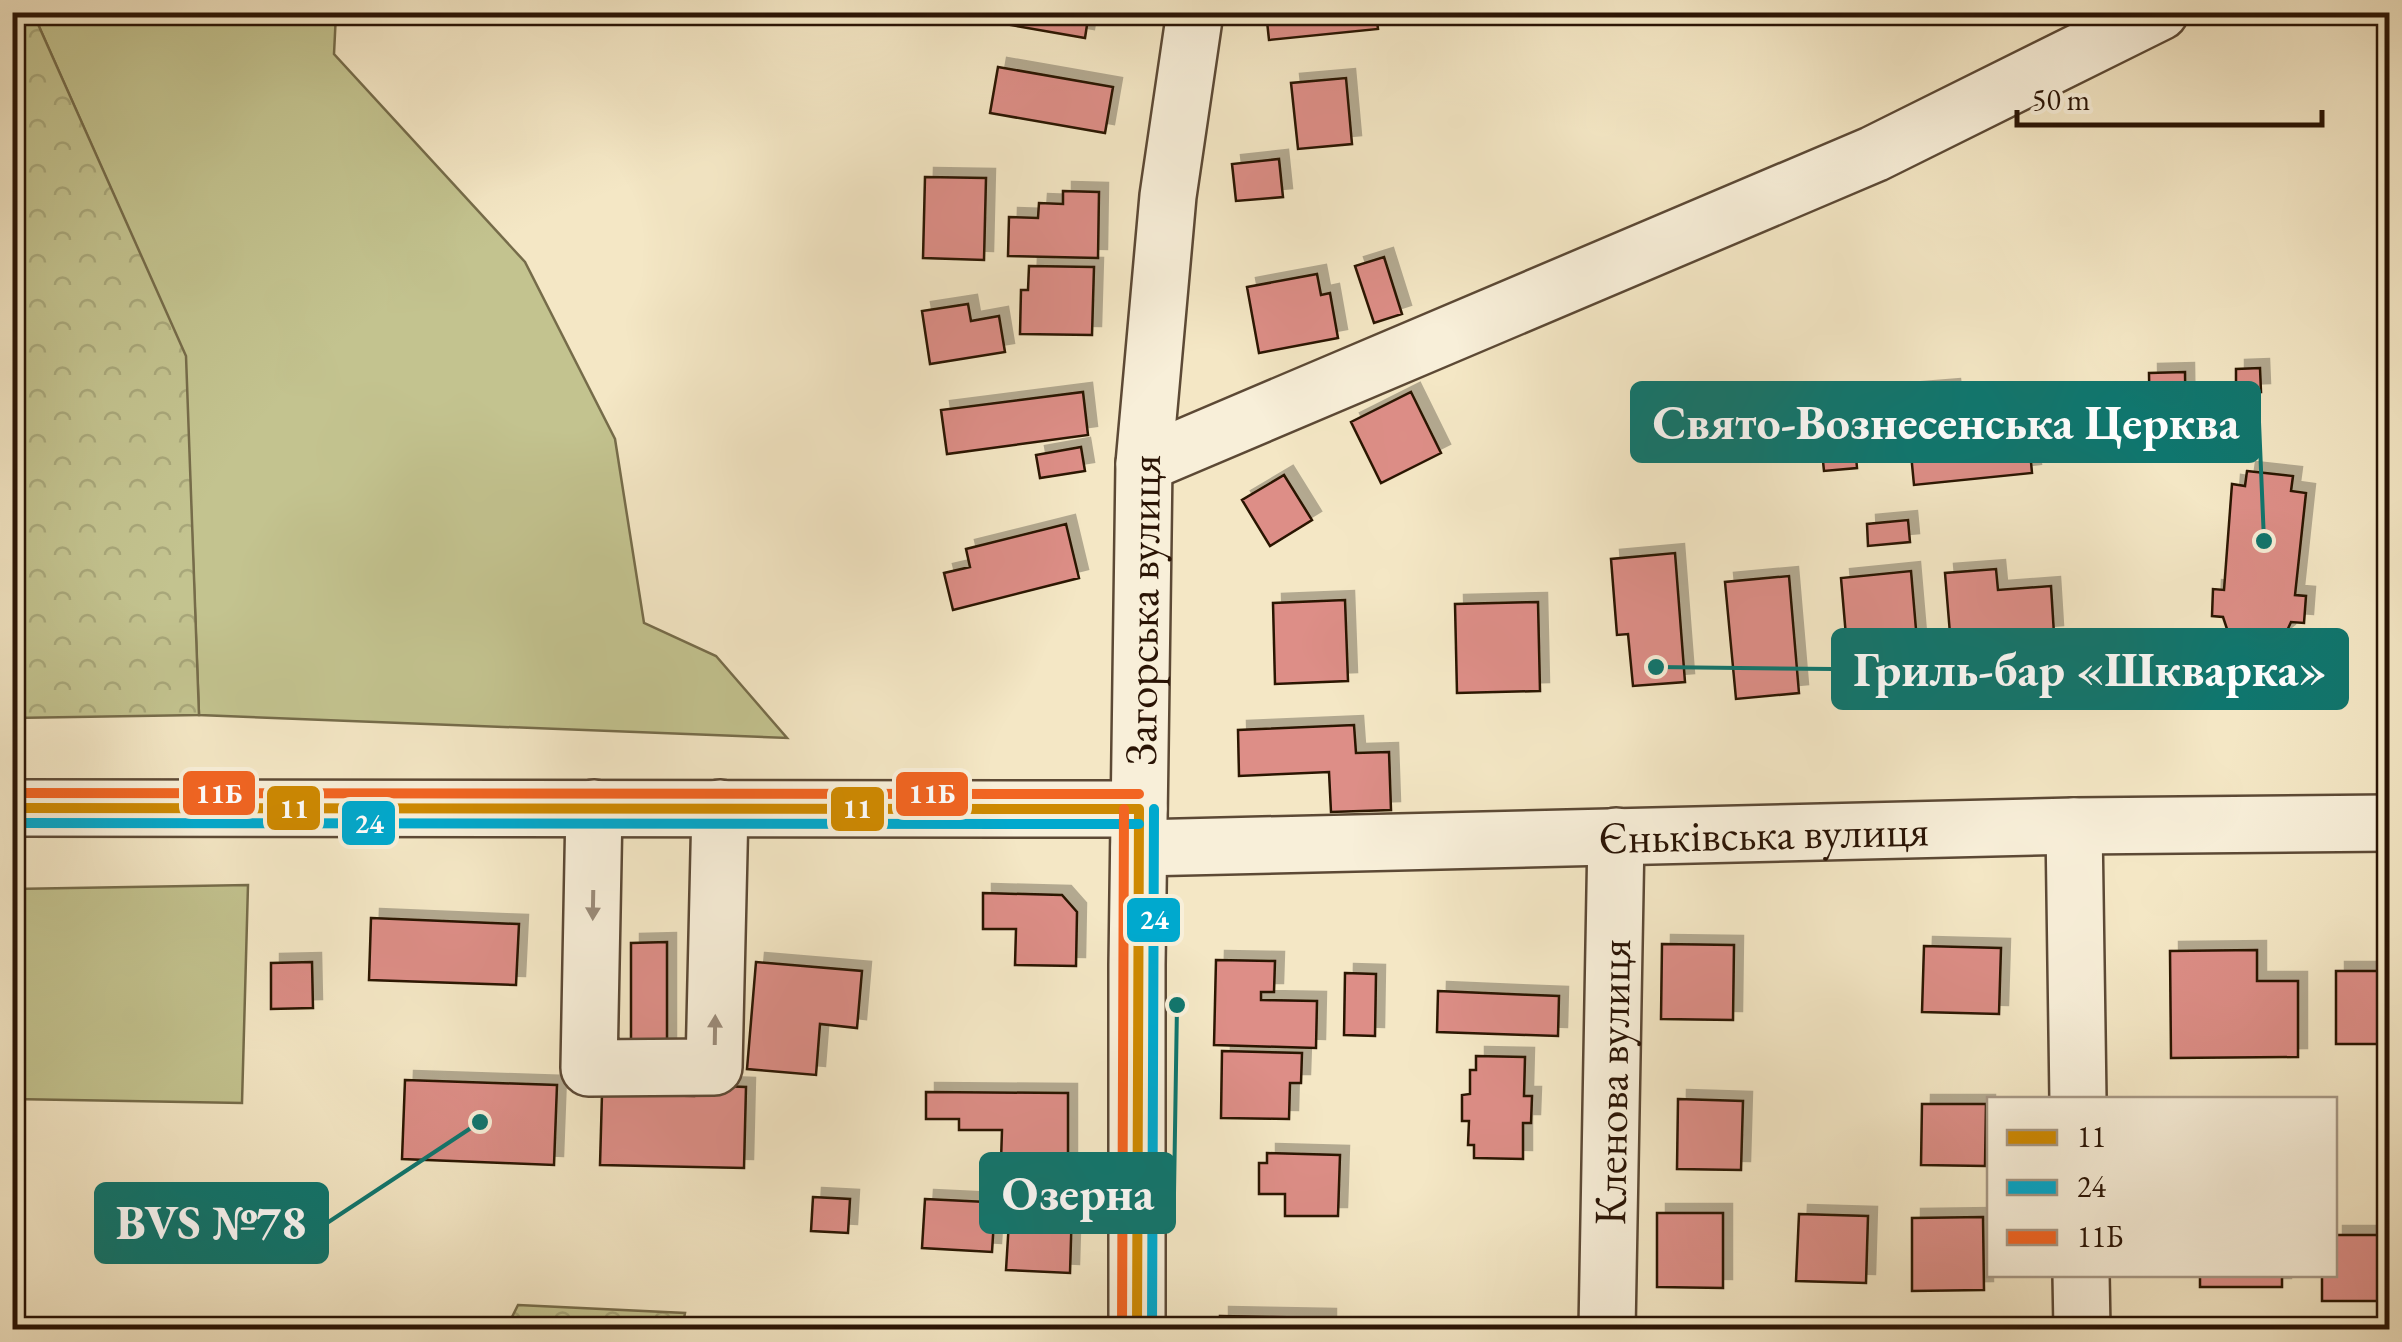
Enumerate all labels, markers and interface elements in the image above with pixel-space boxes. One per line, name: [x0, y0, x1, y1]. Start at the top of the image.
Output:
scale bar: [2017, 65, 2322, 127]
text: 50 m: [2032, 80, 2090, 119]
callout: Свято-Вознесенська Церква: [1632, 383, 2259, 461]
text: Свято-Вознесенська Церква: [1652, 391, 2241, 453]
street label: Загорська вулиця: [1111, 454, 1173, 766]
callout: Гриль-бар «Шкварка»: [1833, 630, 2347, 708]
text: Гриль-бар «Шкварка»: [1853, 638, 2327, 700]
line badge: 11Б: [181, 769, 257, 817]
line badge: 11Б: [894, 770, 970, 818]
text: 11Б: [195, 775, 243, 811]
text: 11Б: [908, 775, 956, 811]
line badge: 11: [265, 784, 322, 832]
line badge: 11: [829, 785, 886, 833]
text: 11: [279, 790, 309, 826]
text: 11: [842, 790, 872, 826]
line badge: 24: [340, 799, 397, 847]
street label: Єньківська вулиця: [1598, 800, 1930, 866]
text: 24: [354, 805, 385, 841]
one-way arrow: [585, 890, 601, 922]
line badge: 24: [1125, 896, 1182, 944]
text: 24: [1139, 901, 1170, 937]
street label: Кленова вулиця: [1580, 938, 1643, 1226]
one-way arrow: [707, 1014, 723, 1046]
legend: [1987, 1097, 2337, 1277]
text: 11: [2077, 1117, 2106, 1156]
callout: Озерна: [981, 1154, 1174, 1232]
text: Озерна: [1002, 1162, 1155, 1224]
text: 24: [2077, 1167, 2106, 1206]
callout: BVS №78: [96, 1184, 327, 1262]
text: BVS №78: [116, 1191, 306, 1253]
text: 11Б: [2077, 1217, 2123, 1256]

